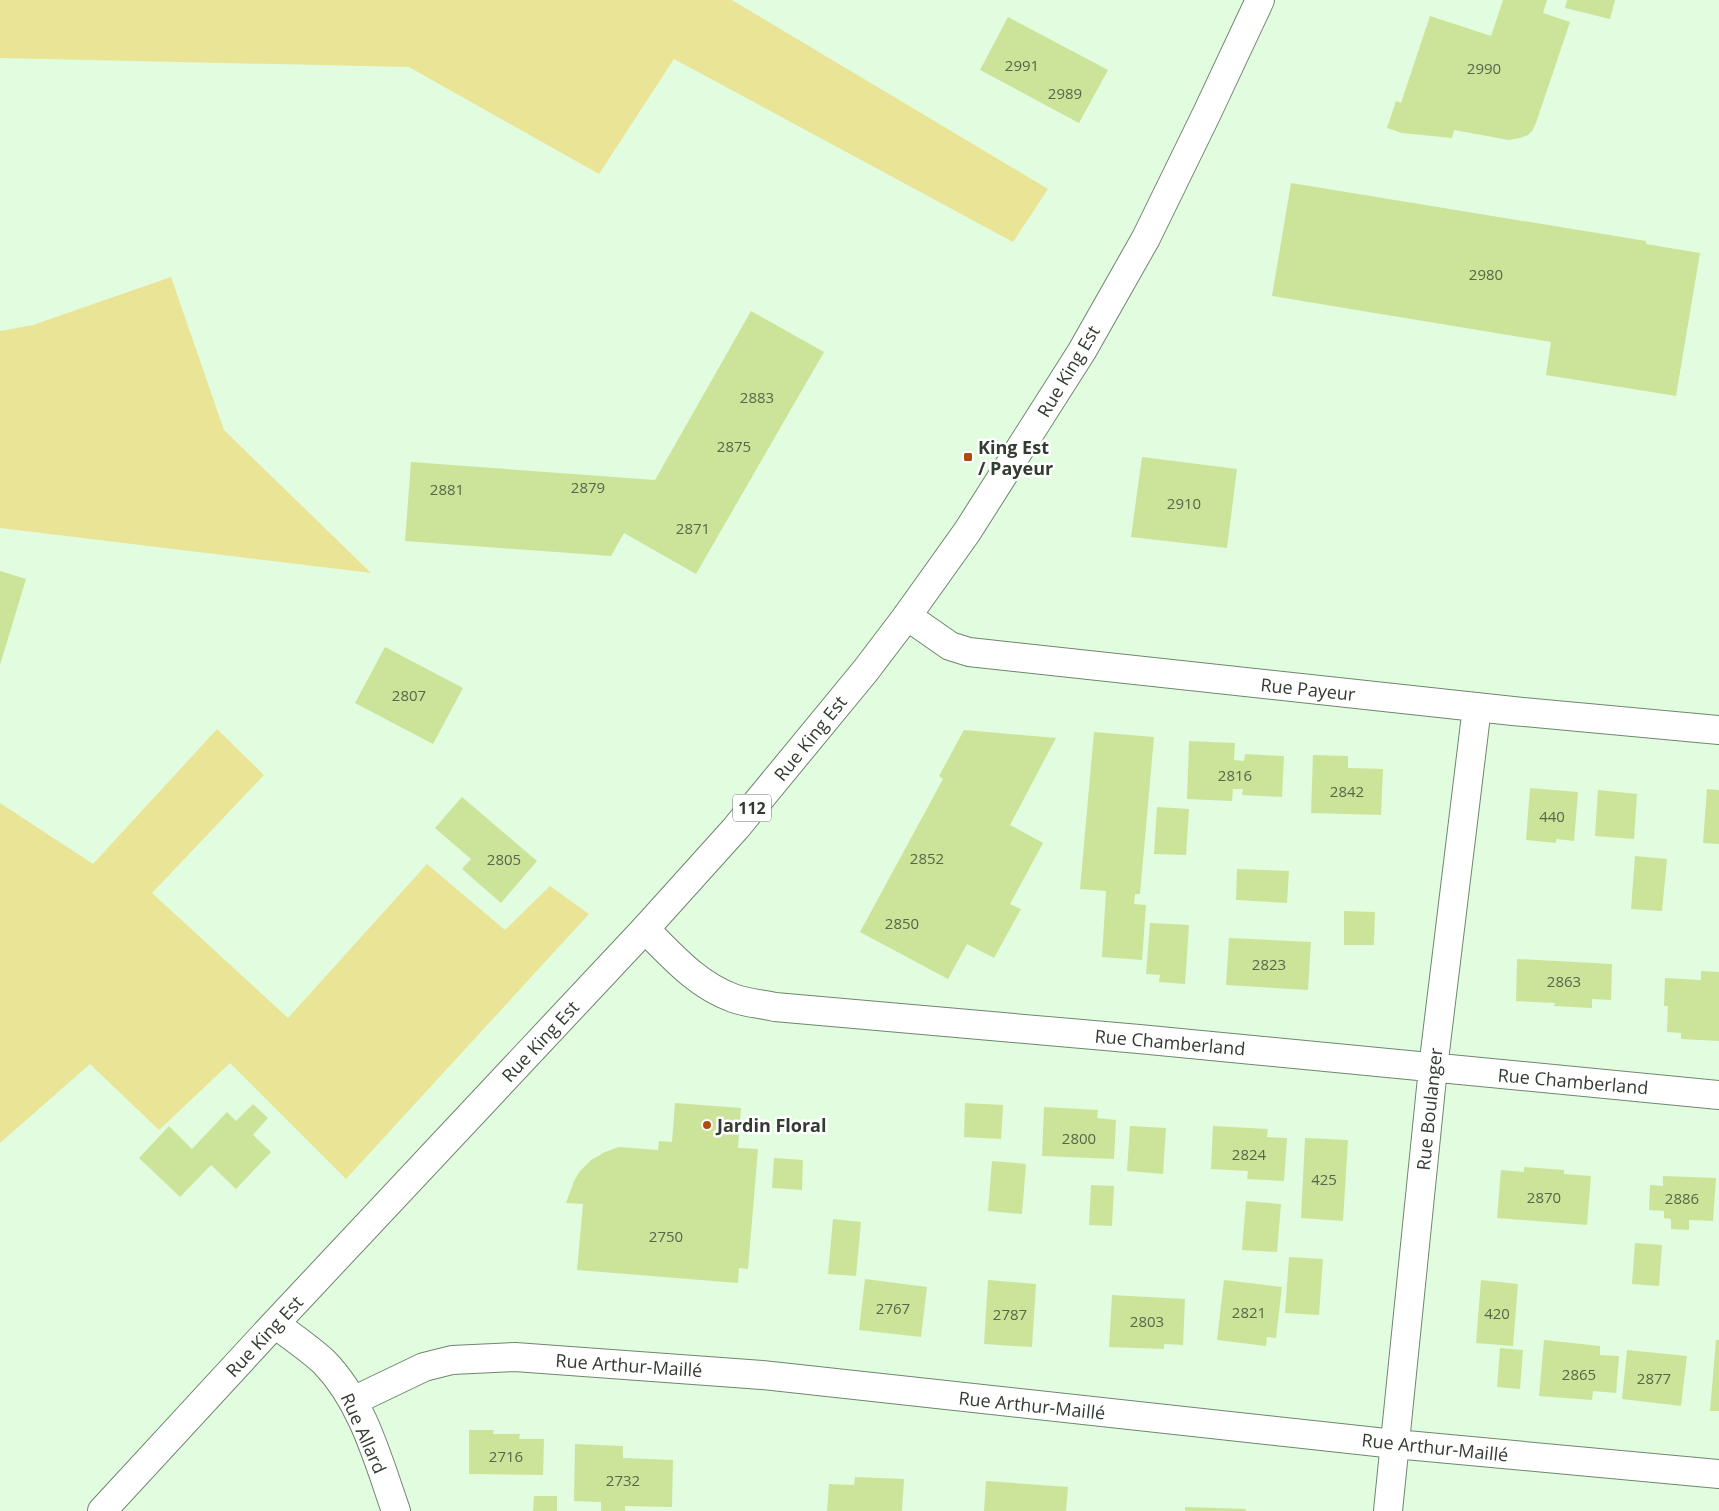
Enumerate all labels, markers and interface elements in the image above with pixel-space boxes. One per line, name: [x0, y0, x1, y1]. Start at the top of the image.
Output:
house number: 2991: [1005, 55, 1039, 75]
house number: 2990: [1467, 58, 1501, 78]
house number: 2989: [1048, 83, 1082, 103]
house number: 2980: [1469, 264, 1503, 284]
street label: Rue King Est: [1031, 321, 1105, 421]
house number: 2883: [740, 387, 774, 407]
place label: King Est / Payeur: [978, 435, 1053, 480]
house number: 2875: [717, 436, 751, 456]
marker: King Est / Payeur: [962, 451, 974, 463]
house number: 2879: [571, 477, 605, 497]
house number: 2881: [430, 479, 464, 499]
house number: 2910: [1167, 493, 1201, 513]
house number: 2871: [676, 518, 710, 538]
street label: Rue Payeur: [1259, 672, 1357, 706]
house number: 2807: [392, 685, 426, 705]
street label: Rue King Est: [768, 690, 852, 786]
house number: 2816: [1218, 765, 1252, 785]
house number: 2842: [1330, 781, 1364, 801]
road number: 112: [733, 794, 771, 821]
house number: 440: [1539, 806, 1565, 826]
house number: 2852: [910, 848, 944, 868]
house number: 2805: [487, 849, 521, 869]
house number: 2850: [885, 913, 919, 933]
house number: 2823: [1252, 954, 1286, 974]
house number: 2863: [1547, 971, 1581, 991]
street label: Rue King Est: [496, 995, 584, 1087]
street label: Rue Chamberland: [1094, 1023, 1246, 1061]
street label: Rue Boulanger: [1411, 1046, 1447, 1172]
street label: Rue Chamberland: [1497, 1062, 1649, 1100]
place label: Jardin Floral: [715, 1113, 826, 1137]
marker: Jardin Floral: [701, 1119, 713, 1131]
house number: 2800: [1062, 1128, 1096, 1148]
house number: 2824: [1232, 1144, 1267, 1164]
house number: 425: [1311, 1169, 1337, 1189]
house number: 2870: [1527, 1187, 1561, 1207]
house number: 2886: [1665, 1188, 1699, 1208]
house number: 2750: [649, 1226, 683, 1246]
street label: Rue King Est: [220, 1290, 308, 1382]
house number: 2767: [876, 1298, 910, 1318]
house number: 2821: [1232, 1302, 1266, 1322]
house number: 420: [1484, 1303, 1510, 1323]
house number: 2787: [993, 1304, 1027, 1324]
house number: 2803: [1130, 1311, 1164, 1331]
street label: Rue Arthur-Maillé: [555, 1348, 703, 1382]
house number: 2865: [1562, 1364, 1596, 1384]
house number: 2877: [1637, 1368, 1671, 1388]
street label: Rue Arthur-Maillé: [958, 1385, 1106, 1425]
street label: Rue Allard: [336, 1389, 392, 1477]
street label: Rue Arthur-Maillé: [1361, 1427, 1509, 1467]
house number: 2716: [489, 1446, 523, 1466]
house number: 2732: [606, 1470, 640, 1490]

